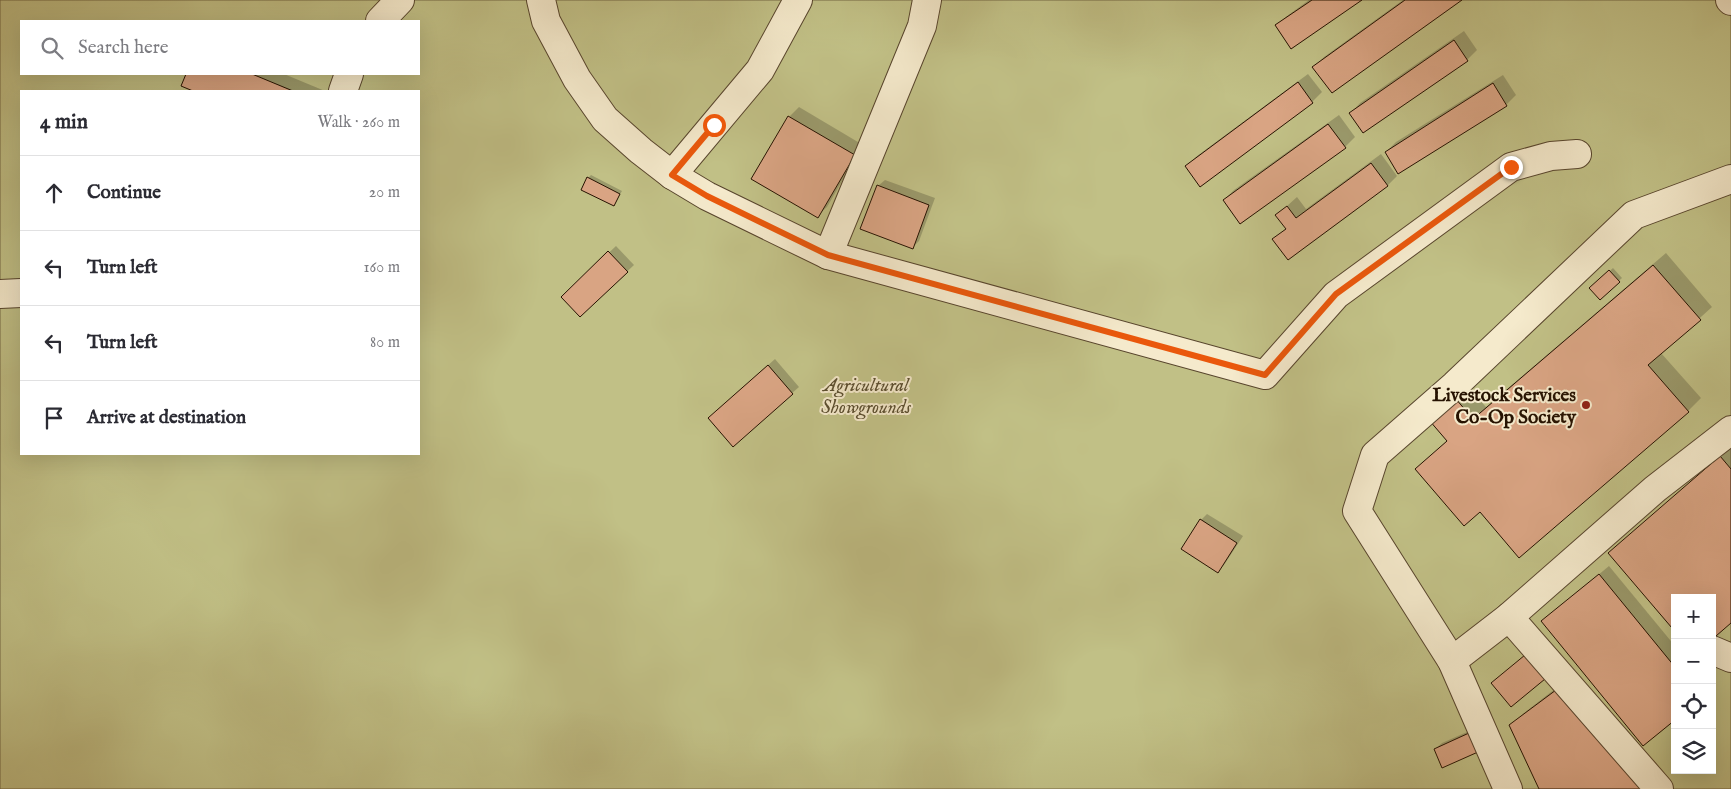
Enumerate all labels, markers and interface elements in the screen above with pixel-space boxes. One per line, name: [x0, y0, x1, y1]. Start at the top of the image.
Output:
search box: [20, 20, 420, 75]
icon: search: [38, 34, 66, 62]
text: Search here: [78, 36, 169, 60]
text: 4 min: [40, 109, 88, 136]
text: Walk · 260 m: [317, 113, 400, 133]
route start: [703, 114, 726, 137]
route end: [1500, 156, 1523, 179]
icon: ahead: [40, 179, 68, 207]
text: Continue: [87, 181, 161, 205]
text: 20 m: [369, 183, 400, 203]
icon: left: [40, 254, 68, 282]
text: Turn left: [87, 256, 158, 280]
text: 160 m: [364, 258, 400, 278]
icon: left: [40, 329, 68, 357]
text: Turn left: [87, 331, 158, 355]
text: 80 m: [370, 333, 400, 353]
park label: Agricultural Showgrounds: [821, 374, 912, 420]
place label: Livestock Services Co-Op Society: [1432, 384, 1577, 430]
marker: Livestock Services Co-Op Society: [1580, 399, 1592, 411]
icon: arrive: [40, 404, 68, 432]
text: Arrive at destination: [87, 406, 246, 430]
map controls: [1671, 594, 1716, 774]
button: +: [1671, 594, 1716, 639]
button: −: [1671, 639, 1716, 684]
button: locate: [1671, 684, 1716, 729]
button: layers: [1671, 729, 1716, 774]

